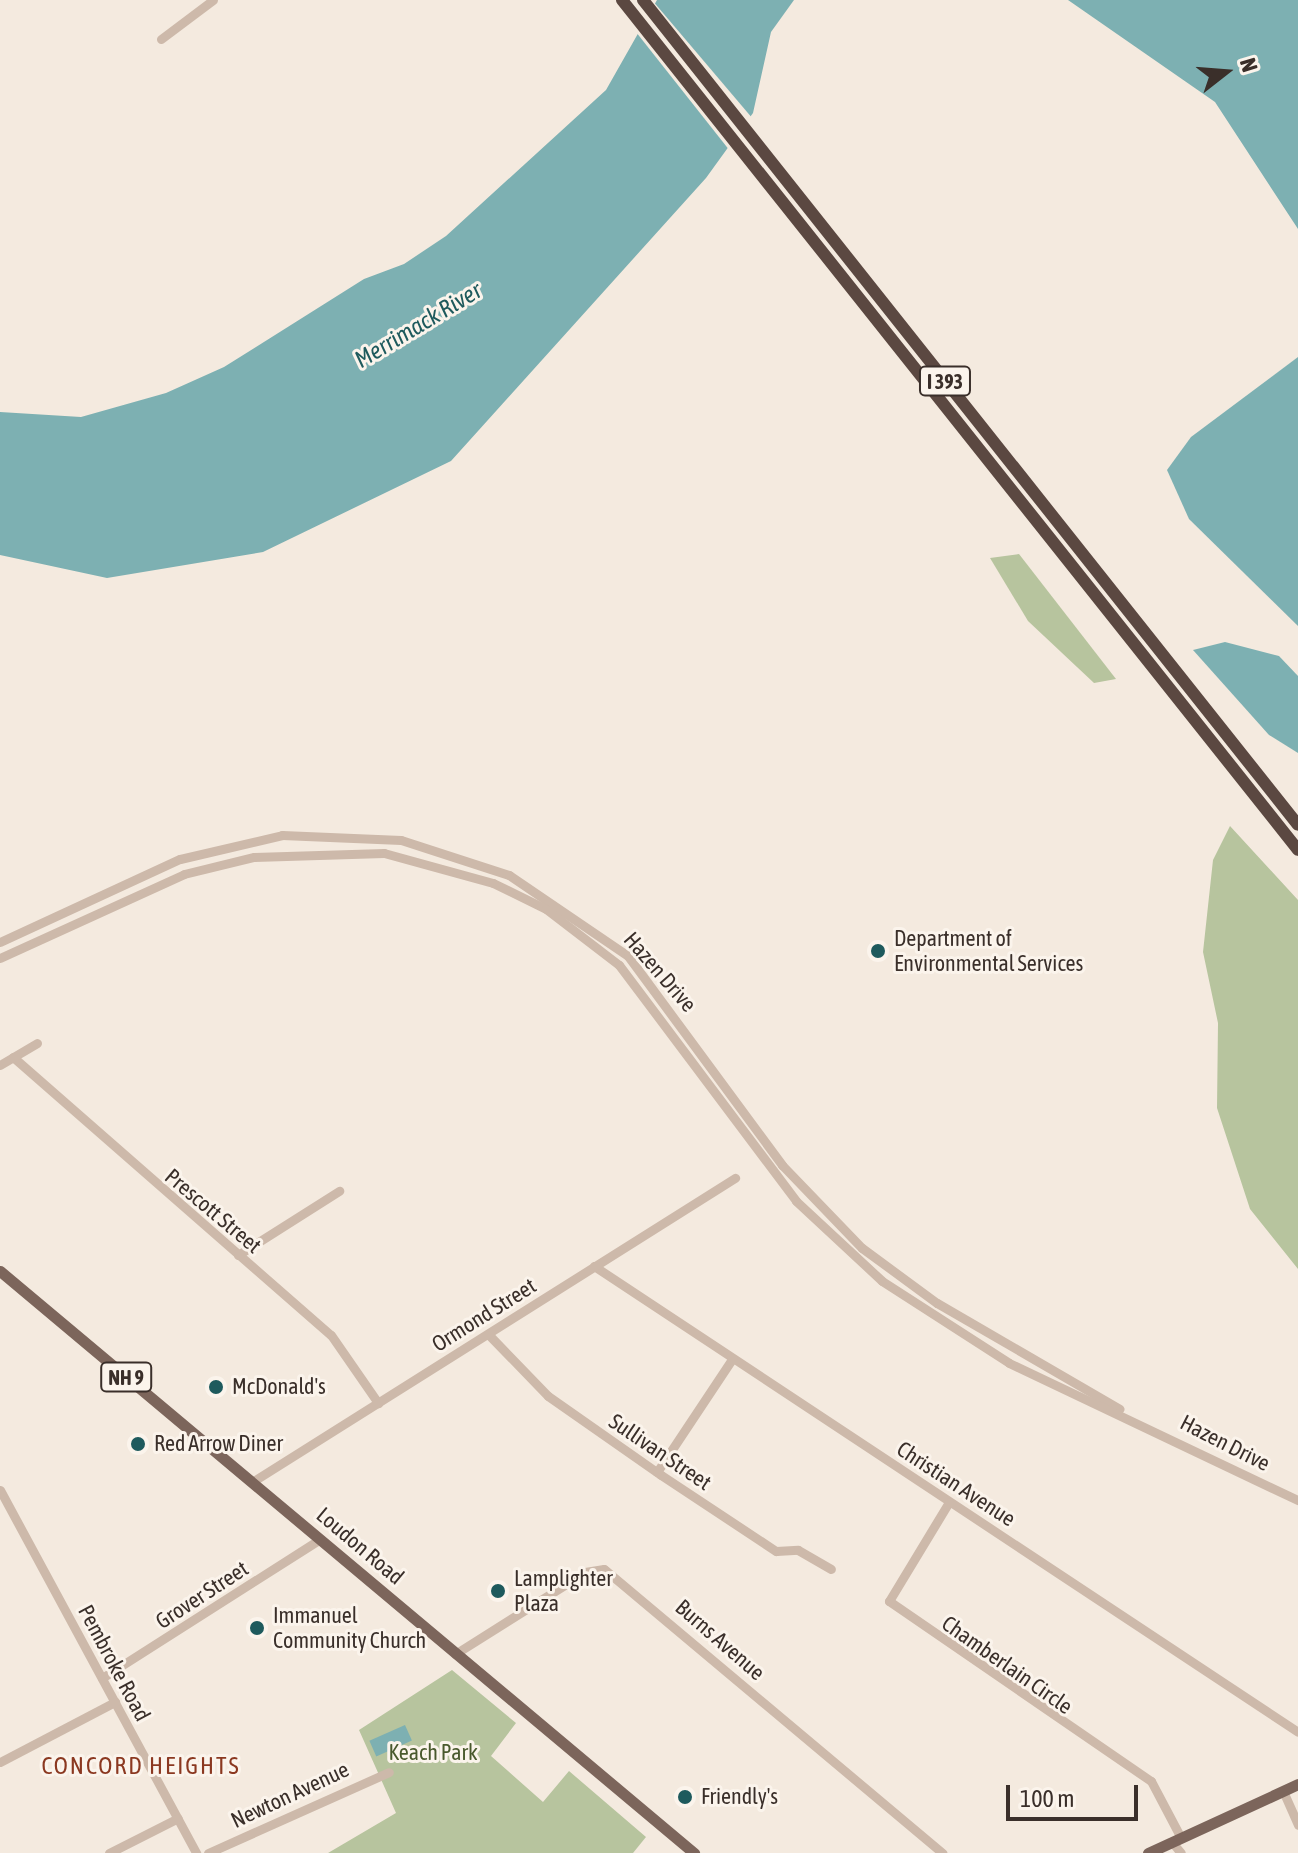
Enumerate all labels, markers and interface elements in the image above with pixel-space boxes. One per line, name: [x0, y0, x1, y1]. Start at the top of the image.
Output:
north arrow: [1186, 32, 1266, 112]
text: N: [1235, 55, 1263, 75]
water label: Merrimack River: [349, 276, 487, 374]
road number: I 393: [917, 365, 973, 397]
place label: Department of Environmental Services: [894, 925, 1083, 976]
street label: Hazen Drive: [618, 927, 702, 1017]
marker: Department of Environmental Services: [869, 942, 887, 960]
street label: Prescott Street: [160, 1163, 266, 1259]
street label: Ormond Street: [427, 1273, 541, 1357]
road number: NH 9: [100, 1361, 152, 1393]
place label: McDonald's: [232, 1374, 326, 1400]
marker: McDonald's: [207, 1378, 225, 1396]
street label: Sullivan Street: [604, 1408, 716, 1496]
street label: Hazen Drive: [1176, 1409, 1274, 1477]
place label: Red Arrow Diner: [154, 1431, 283, 1457]
marker: Red Arrow Diner: [129, 1435, 147, 1453]
street label: Christian Avenue: [892, 1436, 1020, 1532]
street label: Loudon Road: [311, 1502, 409, 1590]
street label: Grover Street: [151, 1555, 253, 1635]
place label: Lamplighter Plaza: [514, 1565, 613, 1616]
marker: Lamplighter Plaza: [489, 1582, 507, 1600]
street label: Burns Avenue: [670, 1594, 770, 1686]
street label: Pembroke Road: [72, 1600, 156, 1726]
place label: Immanuel Community Church: [273, 1602, 426, 1654]
street label: Chamberlain Circle: [937, 1610, 1077, 1720]
marker: Immanuel Community Church: [248, 1619, 266, 1637]
park label: Keach Park: [388, 1740, 478, 1766]
district label: CONCORD HEIGHTS: [41, 1752, 241, 1780]
street label: Newton Avenue: [227, 1756, 353, 1834]
scale bar: [1010, 1769, 1142, 1819]
place label: Friendly's: [701, 1784, 778, 1810]
text: 100 m: [1020, 1785, 1074, 1812]
marker: Friendly's: [676, 1788, 694, 1806]

